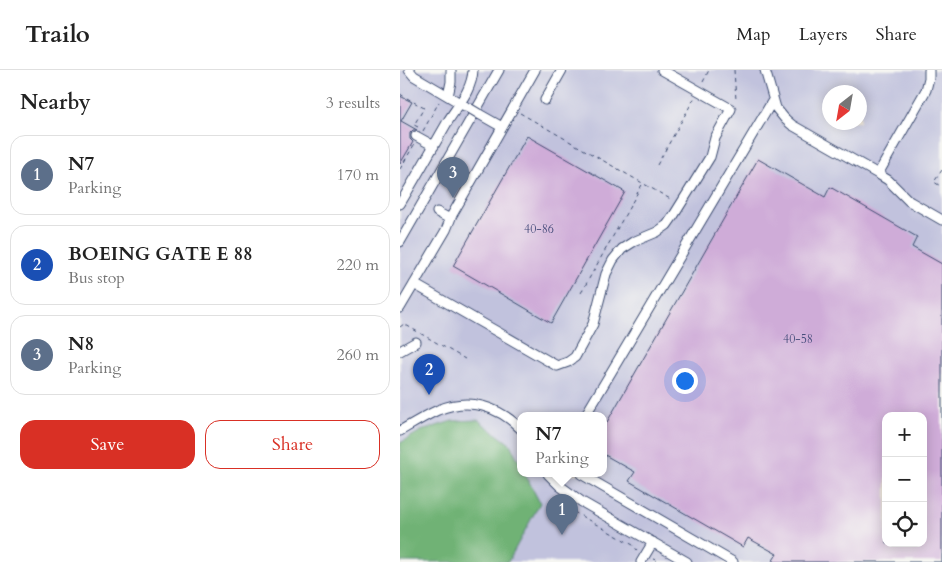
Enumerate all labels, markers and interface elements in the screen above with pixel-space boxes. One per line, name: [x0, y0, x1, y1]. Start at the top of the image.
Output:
text: Trailo: [25, 18, 90, 51]
text: Map: [736, 22, 771, 47]
text: Layers: [799, 22, 848, 47]
text: Share: [876, 22, 917, 47]
north arrow: [822, 85, 867, 130]
text: Nearby: [20, 88, 91, 117]
text: 3 results: [326, 92, 380, 114]
text: N7: [68, 151, 94, 177]
pin: 3: [437, 157, 469, 198]
text: 1: [33, 164, 41, 186]
text: 170 m: [337, 164, 379, 186]
text: Parking: [68, 177, 121, 199]
house number: 40-86: [524, 221, 554, 237]
text: BOEING GATE E 88: [68, 241, 253, 267]
text: 2: [33, 254, 41, 276]
text: 220 m: [337, 254, 379, 276]
text: Bus stop: [68, 267, 125, 289]
text: N8: [68, 331, 94, 357]
house number: 40-58: [783, 331, 813, 347]
text: 3: [33, 344, 41, 366]
text: 260 m: [337, 344, 379, 366]
pin: 2: [413, 354, 445, 395]
text: Parking: [68, 357, 121, 379]
your location: [672, 368, 698, 394]
popup: [517, 412, 607, 477]
map controls: [882, 412, 927, 547]
button: +: [882, 412, 927, 457]
button: Save: [20, 420, 195, 469]
button: Share: [205, 420, 380, 469]
text: N7: [535, 421, 562, 447]
text: Parking: [535, 447, 589, 469]
button: −: [882, 457, 927, 502]
pin: 1: [546, 494, 578, 535]
button: locate: [882, 502, 927, 547]

